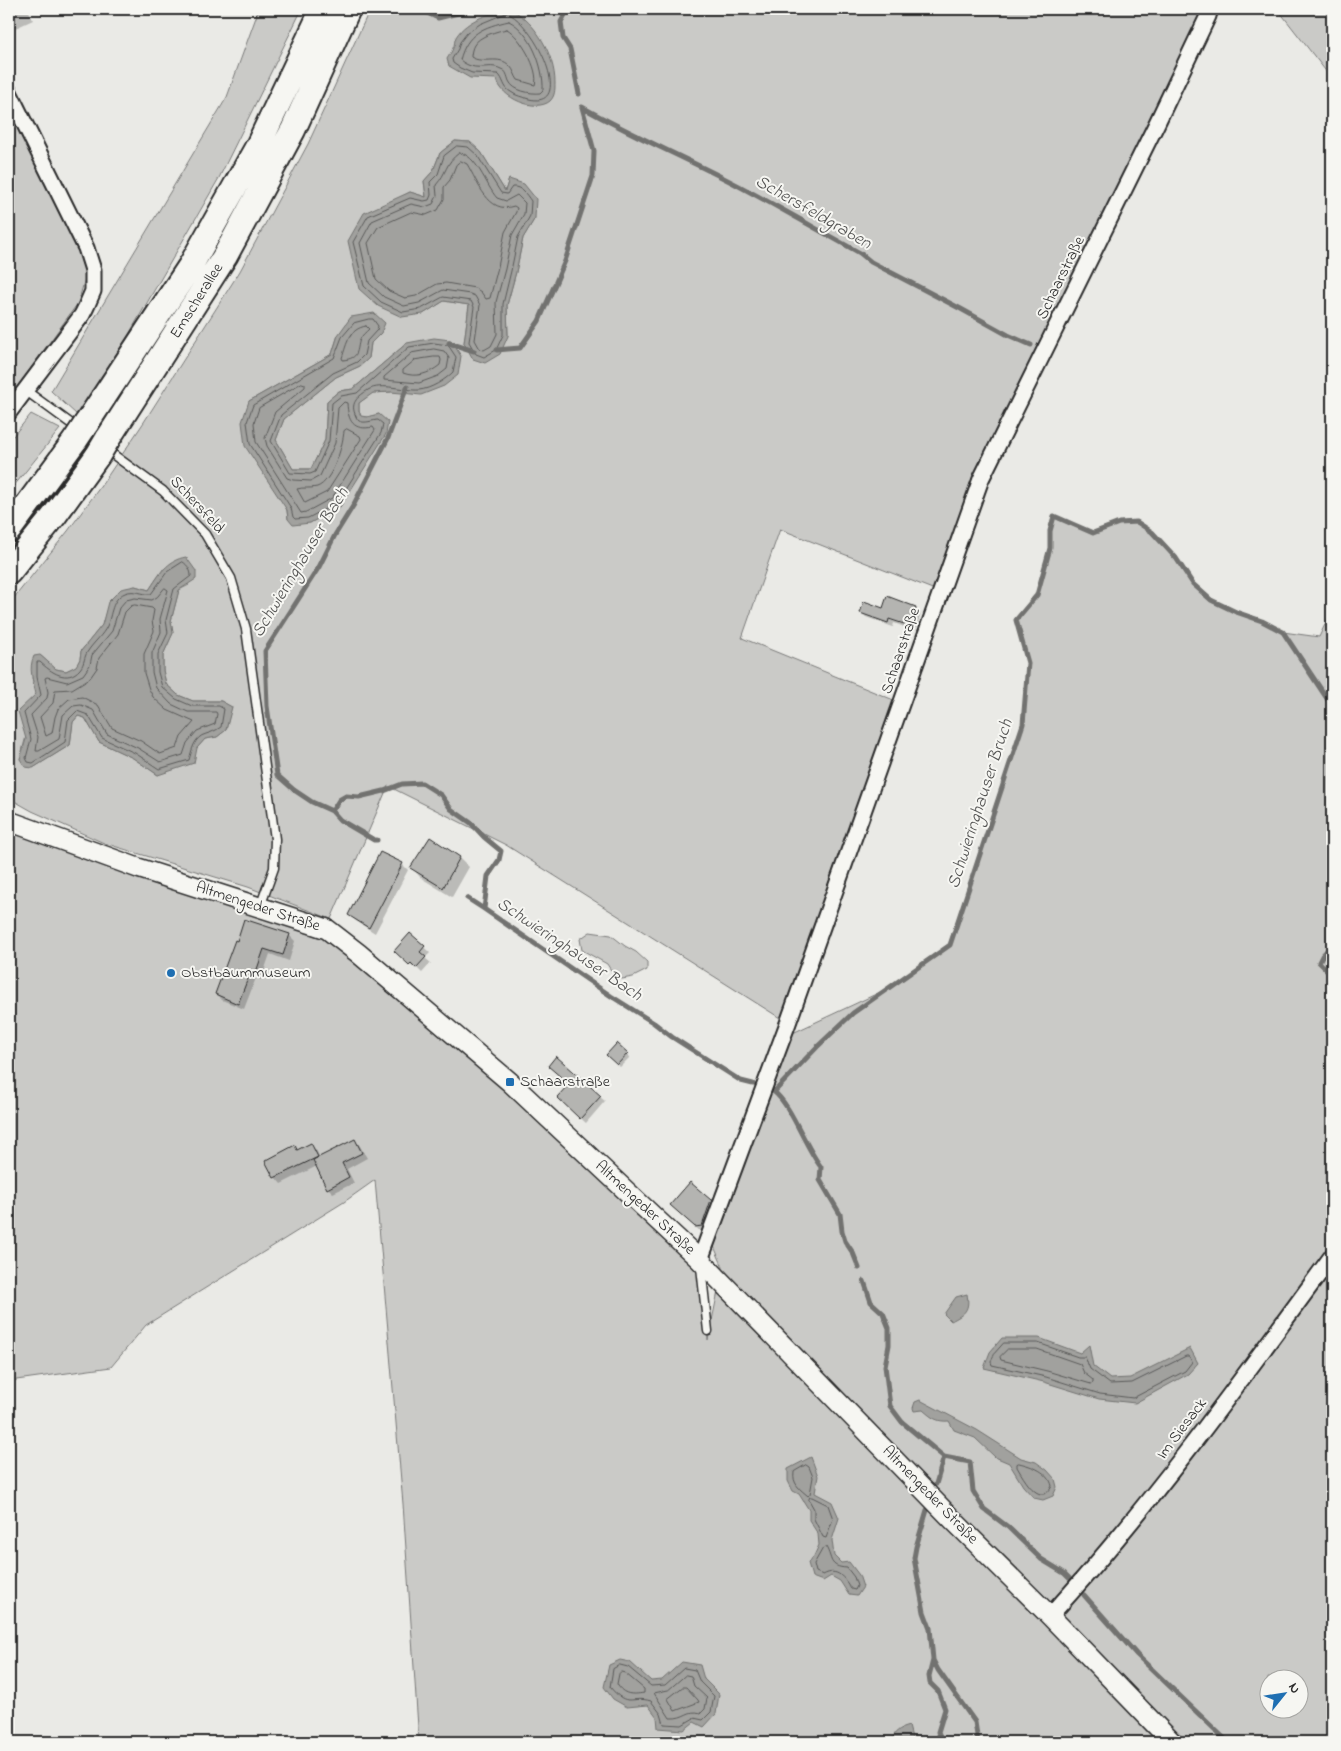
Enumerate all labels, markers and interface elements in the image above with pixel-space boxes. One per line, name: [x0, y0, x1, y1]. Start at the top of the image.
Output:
water label: Schersfeldgraben: [750, 169, 877, 257]
street label: Schaarstraße: [1031, 232, 1092, 324]
street label: Emscherallee: [164, 258, 230, 344]
street label: Schersfeld: [164, 471, 230, 539]
water label: Schwieringhauser Bach: [246, 483, 356, 643]
street label: Schaarstraße: [875, 604, 927, 697]
water label: Schwieringhauser Bruch: [941, 716, 1021, 892]
street label: Altmengeder Straße: [193, 876, 324, 939]
water label: Schwieringhauser Bach: [491, 892, 647, 1009]
place label: Obstbaummuseum: [181, 961, 310, 985]
marker: Obstbaummuseum: [165, 967, 177, 979]
place label: Schaarstraße: [520, 1070, 611, 1094]
marker: Schaarstraße: [504, 1076, 516, 1088]
street label: Altmengeder Straße: [589, 1155, 701, 1262]
street label: Im Siesack: [1151, 1392, 1214, 1465]
street label: Altmengeder Straße: [876, 1440, 984, 1551]
north arrow: [1258, 1668, 1308, 1718]
text: N: [1283, 1679, 1305, 1698]

